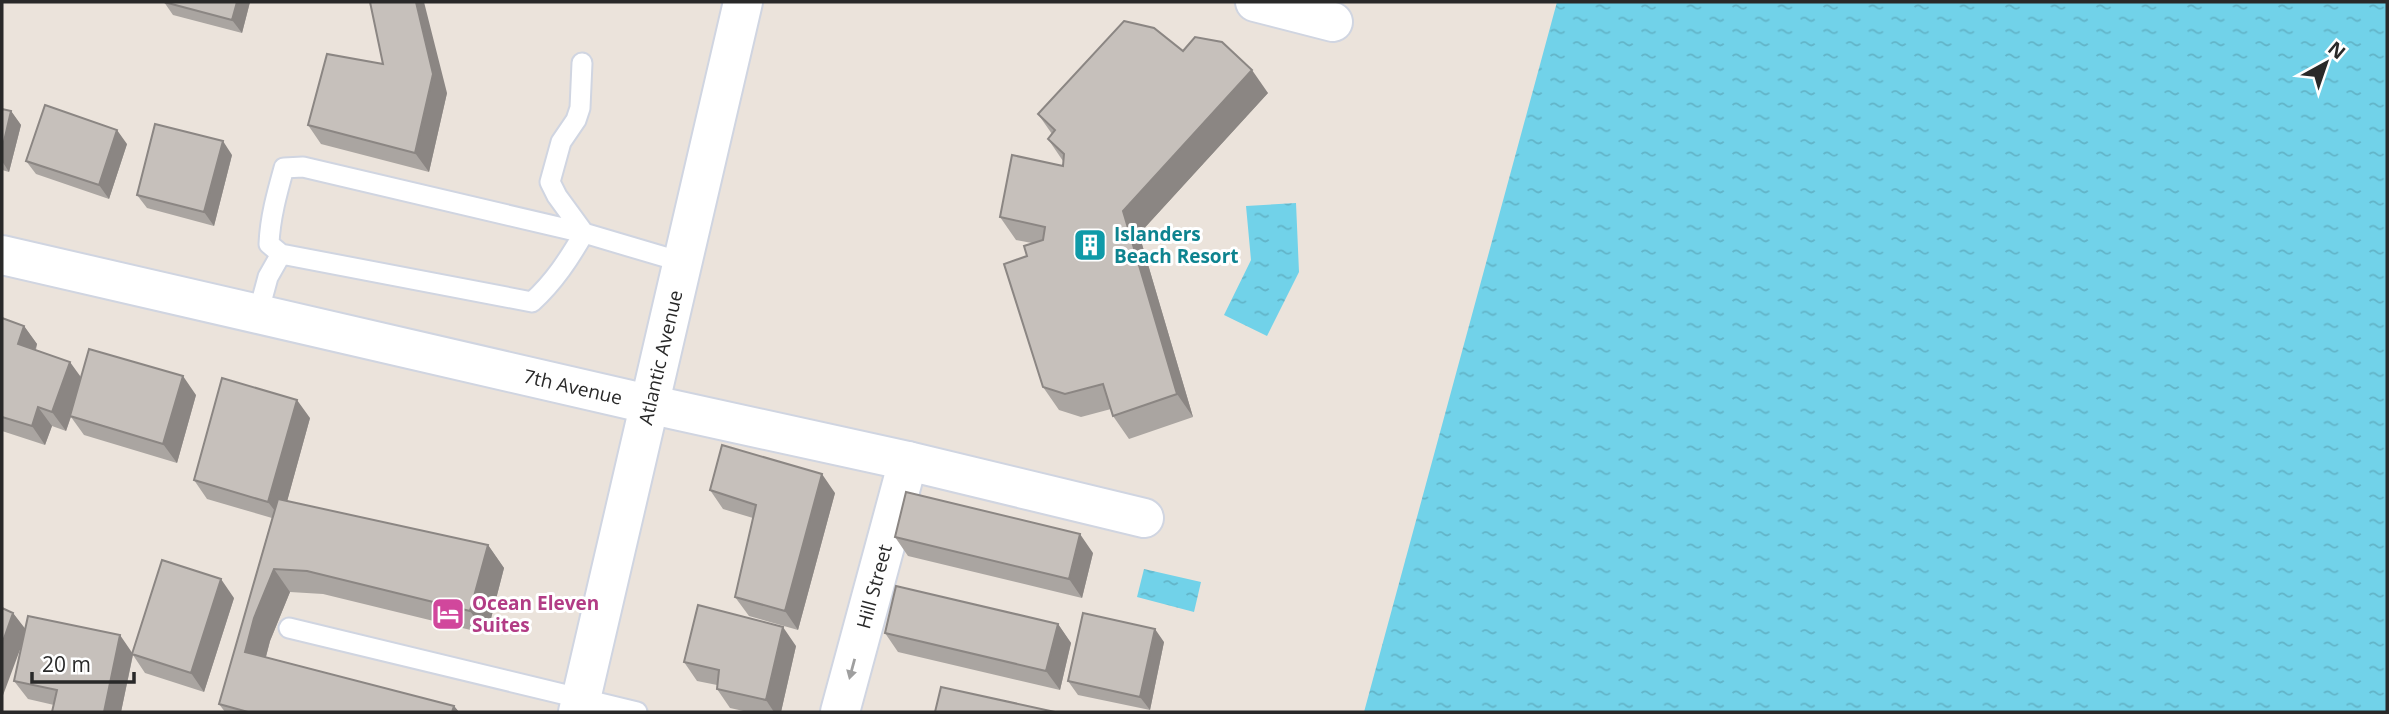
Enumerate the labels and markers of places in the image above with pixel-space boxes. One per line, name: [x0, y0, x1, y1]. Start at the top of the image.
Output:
place label: Islanders Beach Resort: [1114, 221, 1239, 269]
building icon: Islanders Beach Resort: [1071, 226, 1109, 264]
place label: Ocean Eleven Suites: [472, 590, 599, 638]
hotel icon: Ocean Eleven Suites: [429, 595, 467, 633]

